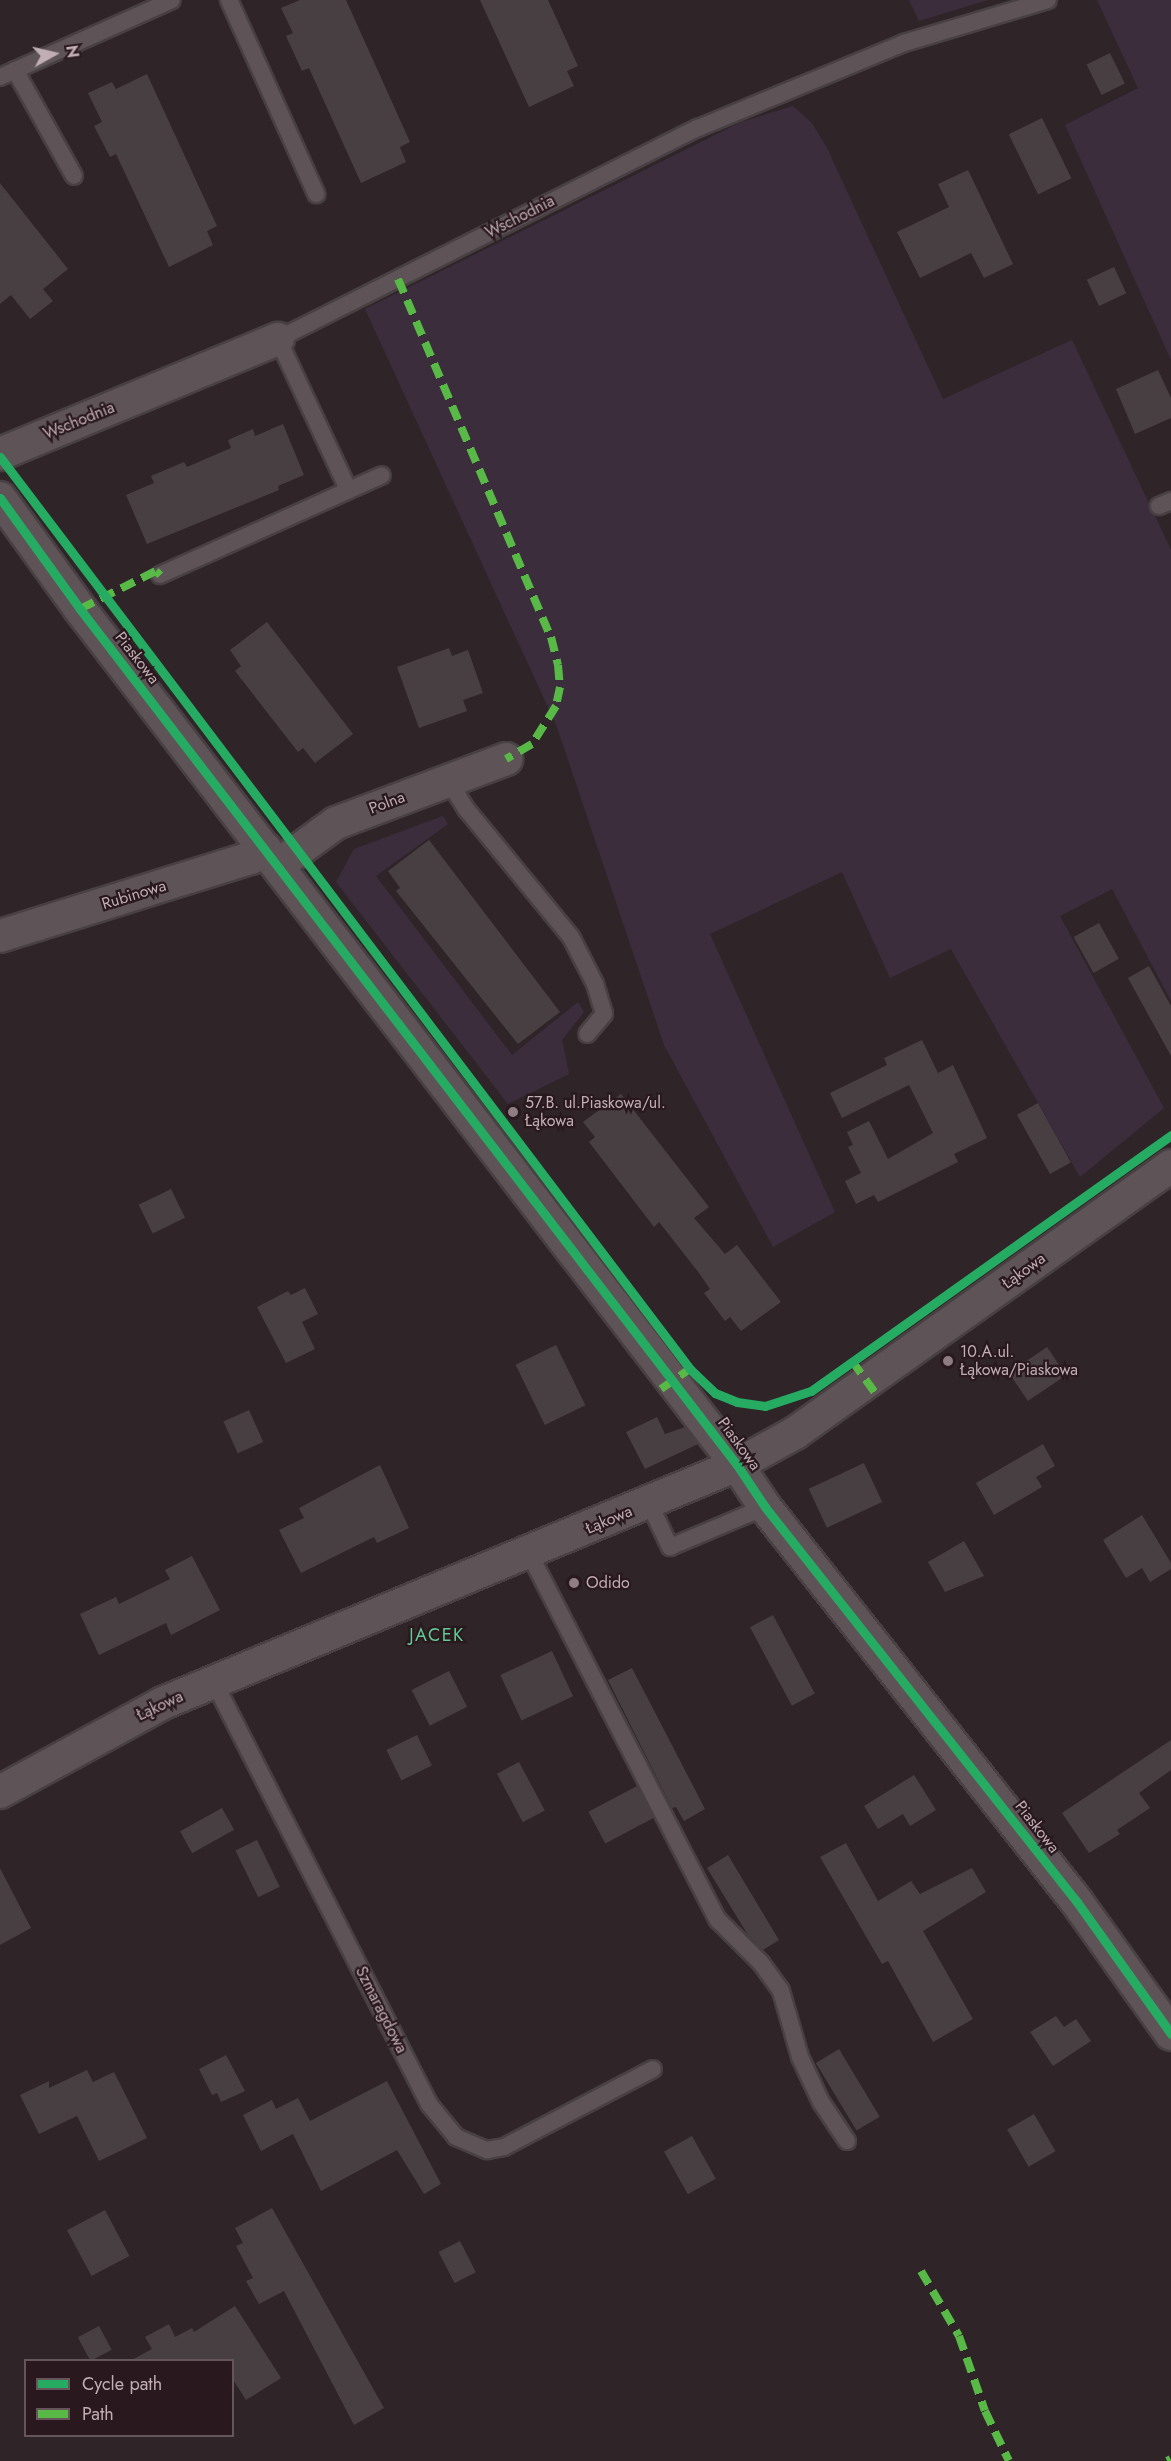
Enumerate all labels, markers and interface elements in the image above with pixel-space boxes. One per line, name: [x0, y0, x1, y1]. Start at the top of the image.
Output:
north arrow: [24, 24, 84, 84]
text: N: [60, 44, 85, 59]
street label: Wschodnia: [482, 191, 558, 243]
street label: Wschodnia: [41, 398, 117, 444]
street label: Piaskowa: [111, 628, 163, 688]
street label: Polna: [366, 787, 408, 819]
street label: Rubinowa: [100, 876, 168, 914]
place label: 57.B. ul.Piaskowa/ul. Łąkowa: [525, 1093, 666, 1131]
marker: 57.B. ul.Piaskowa/ul. Łąkowa: [506, 1105, 520, 1119]
street label: Łąkowa: [999, 1249, 1049, 1293]
place label: 10.A.ul. Łąkowa/Piaskowa: [960, 1342, 1078, 1380]
marker: 10.A.ul. Łąkowa/Piaskowa: [941, 1354, 955, 1368]
street label: Piaskowa: [713, 1414, 765, 1474]
street label: Łąkowa: [583, 1502, 635, 1538]
place label: Odido: [586, 1573, 630, 1593]
marker: Odido: [567, 1576, 581, 1590]
district label: JACEK: [409, 1624, 465, 1646]
street label: Łąkowa: [134, 1687, 186, 1725]
street label: Piaskowa: [1011, 1797, 1063, 1857]
street label: Szmaragdowa: [351, 1963, 411, 2057]
legend: [24, 2359, 234, 2437]
text: Cycle path: [82, 2371, 162, 2397]
text: Path: [82, 2401, 114, 2427]

